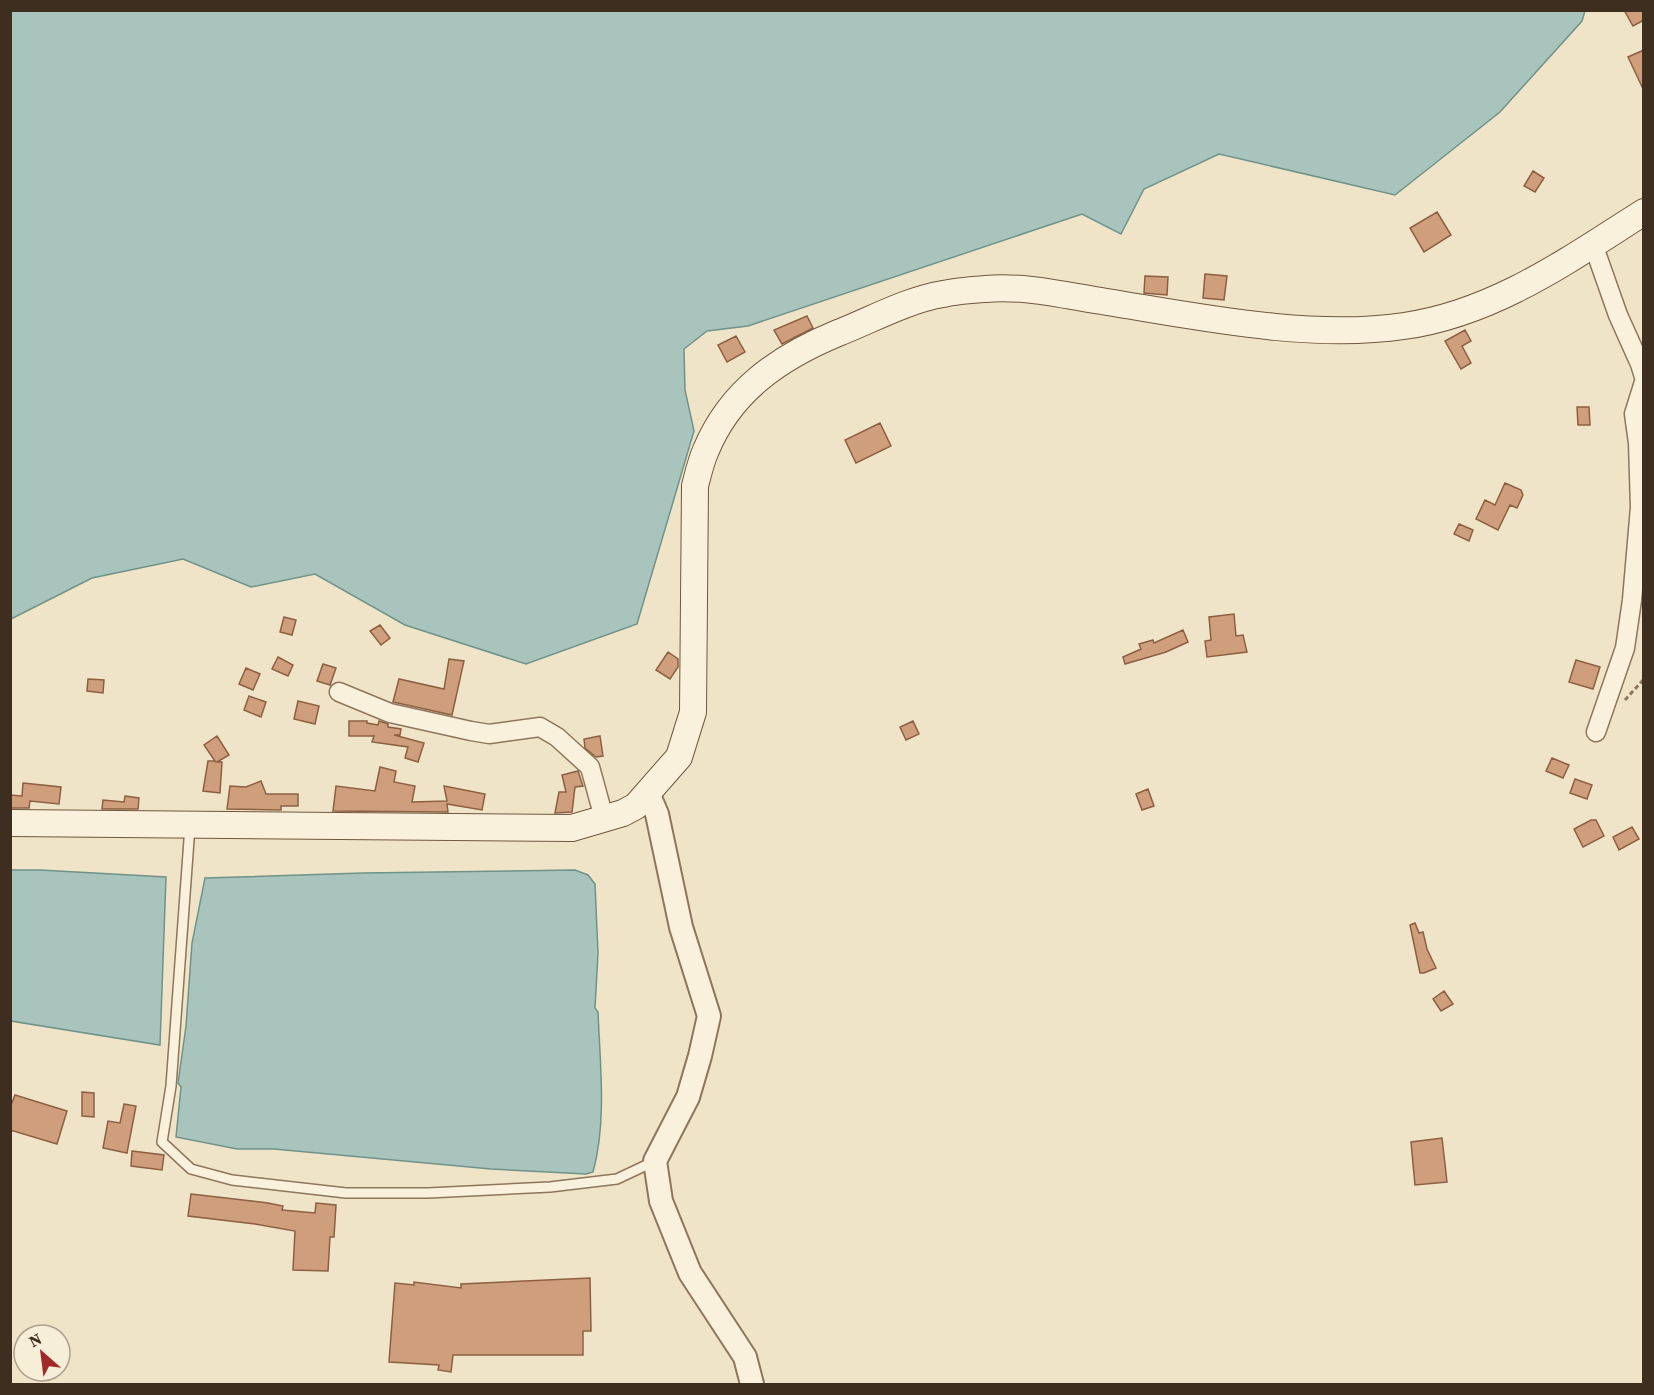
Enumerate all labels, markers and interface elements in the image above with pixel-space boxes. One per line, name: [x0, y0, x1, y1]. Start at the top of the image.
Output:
north arrow: [12, 1323, 72, 1383]
text: N: [25, 1327, 46, 1352]

